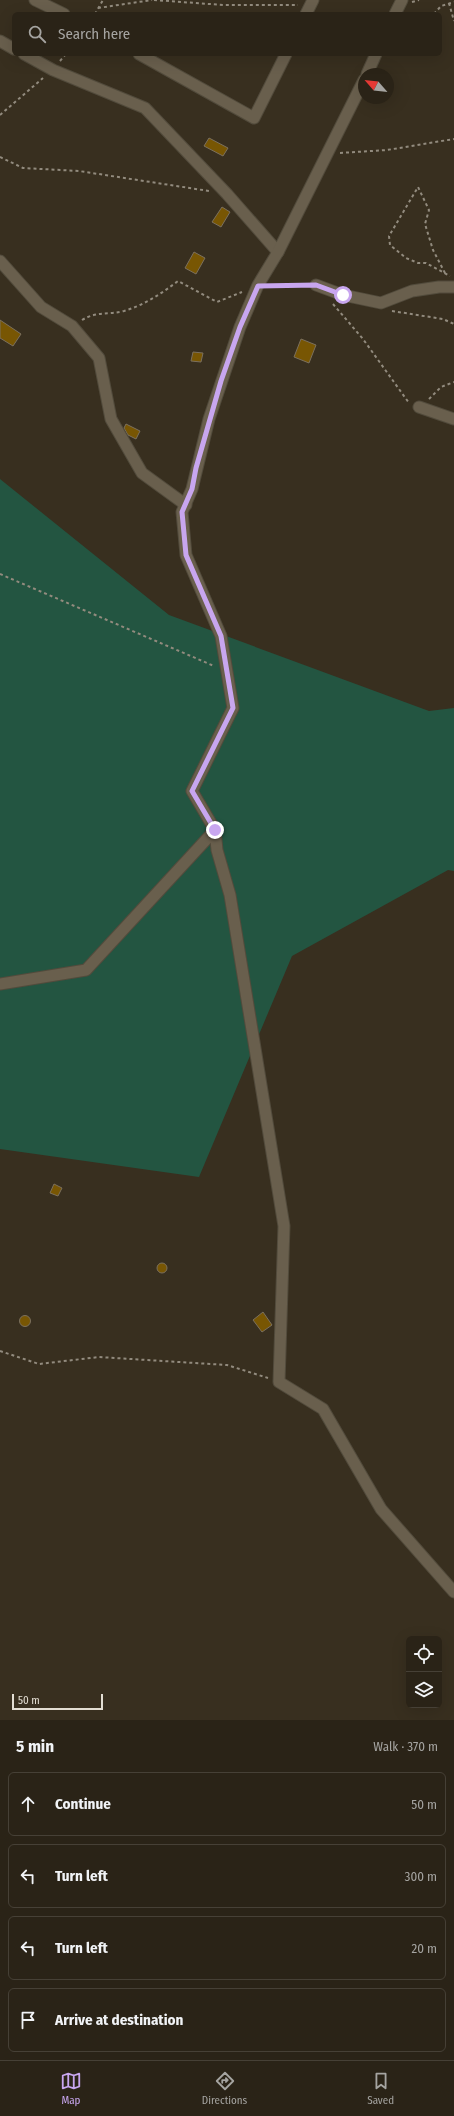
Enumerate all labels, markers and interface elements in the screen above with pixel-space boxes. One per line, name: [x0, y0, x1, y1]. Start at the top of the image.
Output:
search box: [12, 12, 442, 56]
icon: search: [26, 23, 48, 45]
text: Search here: [58, 25, 130, 43]
north arrow: [358, 68, 394, 104]
route start: [334, 286, 352, 304]
route end: [206, 821, 224, 839]
map controls: [406, 1636, 442, 1708]
button: locate: [406, 1636, 442, 1672]
button: layers: [406, 1672, 442, 1708]
scale bar: [12, 1692, 103, 1711]
text: 50 m: [18, 1694, 40, 1707]
text: 5 min: [16, 1736, 54, 1757]
text: Walk · 370 m: [373, 1739, 438, 1754]
icon: ahead: [17, 1793, 39, 1815]
text: Continue: [55, 1795, 111, 1813]
text: 50 m: [411, 1797, 437, 1812]
icon: left: [17, 1865, 39, 1887]
text: Turn left: [55, 1867, 108, 1885]
text: 300 m: [405, 1869, 437, 1884]
icon: left: [17, 1937, 39, 1959]
text: Turn left: [55, 1939, 108, 1957]
text: 20 m: [411, 1941, 437, 1956]
icon: arrive: [17, 2009, 39, 2031]
text: Arrive at destination: [55, 2011, 183, 2029]
tab: Map: [60, 2070, 82, 2107]
tab: Directions: [202, 2070, 247, 2107]
tab: Saved: [367, 2070, 394, 2107]

